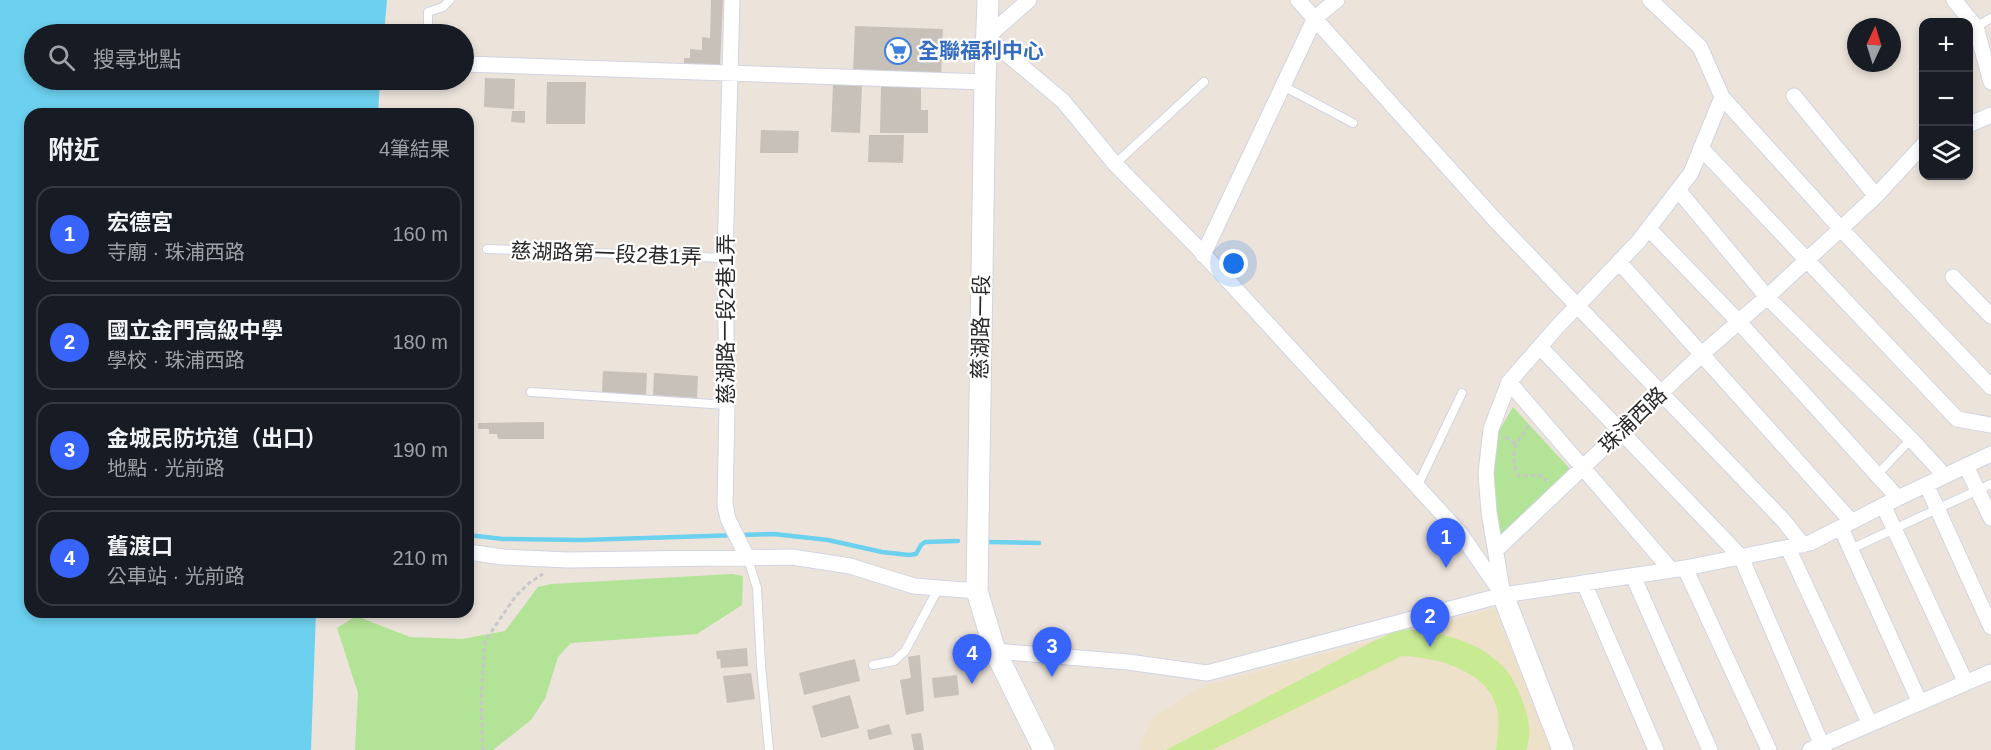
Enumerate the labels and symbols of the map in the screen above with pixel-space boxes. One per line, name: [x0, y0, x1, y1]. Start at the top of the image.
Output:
north arrow: [1847, 18, 1901, 72]
supermarket icon: 全聯福利中心: [883, 36, 913, 66]
place label: 全聯福利中心: [918, 39, 1044, 62]
street label: 慈湖路一段2巷1弄: [714, 234, 737, 404]
street label: 慈湖路第一段2巷1弄: [510, 239, 702, 268]
your location: [1219, 249, 1248, 278]
street label: 慈湖路一段: [968, 274, 993, 380]
street label: 珠浦西路: [1594, 382, 1671, 457]
pin: 1: [1426, 518, 1466, 568]
pin: 2: [1410, 598, 1450, 647]
pin: 3: [1032, 628, 1072, 677]
pin: 4: [952, 634, 992, 684]

